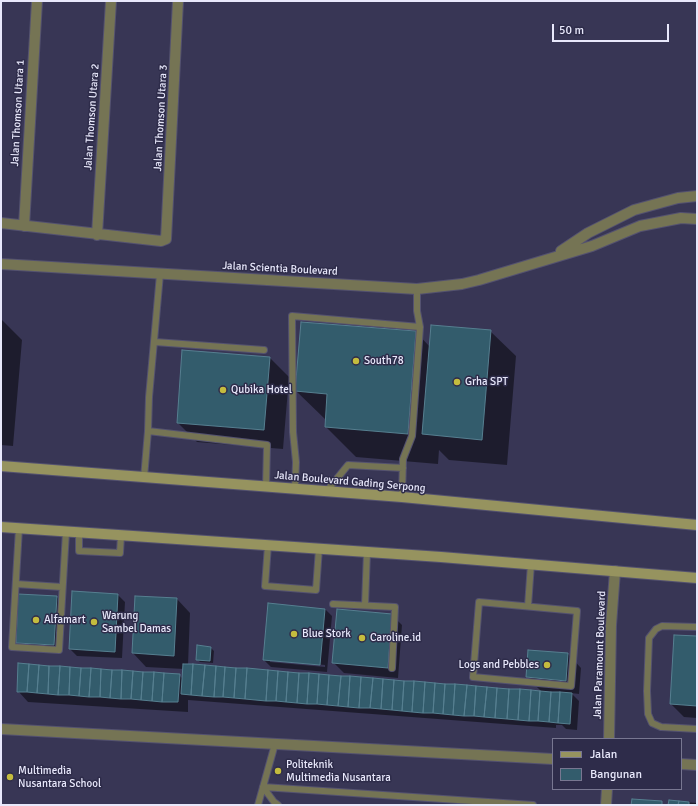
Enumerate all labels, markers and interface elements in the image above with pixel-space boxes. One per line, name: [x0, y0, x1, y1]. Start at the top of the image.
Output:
scale bar: [554, 16, 671, 42]
text: 50 m: [559, 23, 584, 38]
street label: Jalan Thomson Utara 1: [9, 59, 27, 167]
street label: Jalan Thomson Utara 2: [82, 63, 102, 171]
street label: Jalan Thomson Utara 3: [152, 64, 170, 172]
street label: Jalan Scientia Boulevard: [222, 259, 338, 279]
place label: South78: [364, 354, 404, 368]
marker: South78: [351, 356, 361, 366]
place label: Grha SPT: [465, 375, 508, 389]
marker: Grha SPT: [452, 377, 462, 387]
place label: Qubika Hotel: [231, 383, 292, 397]
marker: Qubika Hotel: [218, 385, 228, 395]
street label: Jalan Boulevard Gading Serpong: [274, 469, 426, 495]
street label: Jalan Paramount Boulevard: [591, 591, 609, 719]
place label: Warung Sambel Damas: [102, 609, 171, 635]
place label: Alfamart: [44, 613, 86, 627]
marker: Alfamart: [31, 615, 41, 625]
marker: Warung Sambel Damas: [89, 617, 99, 627]
place label: Blue Stork: [302, 627, 351, 641]
marker: Blue Stork: [289, 629, 299, 639]
place label: Caroline.id: [370, 631, 421, 645]
marker: Caroline.id: [357, 633, 367, 643]
place label: Logs and Pebbles: [458, 658, 539, 672]
marker: Logs and Pebbles: [542, 660, 552, 670]
legend: [552, 738, 682, 790]
text: Jalan: [590, 747, 617, 762]
place label: Politeknik Multimedia Nusantara: [286, 758, 391, 784]
place label: Multimedia Nusantara School: [18, 764, 101, 790]
marker: Politeknik Multimedia Nusantara: [273, 766, 283, 776]
text: Bangunan: [590, 767, 642, 782]
marker: Multimedia Nusantara School: [5, 772, 15, 782]

